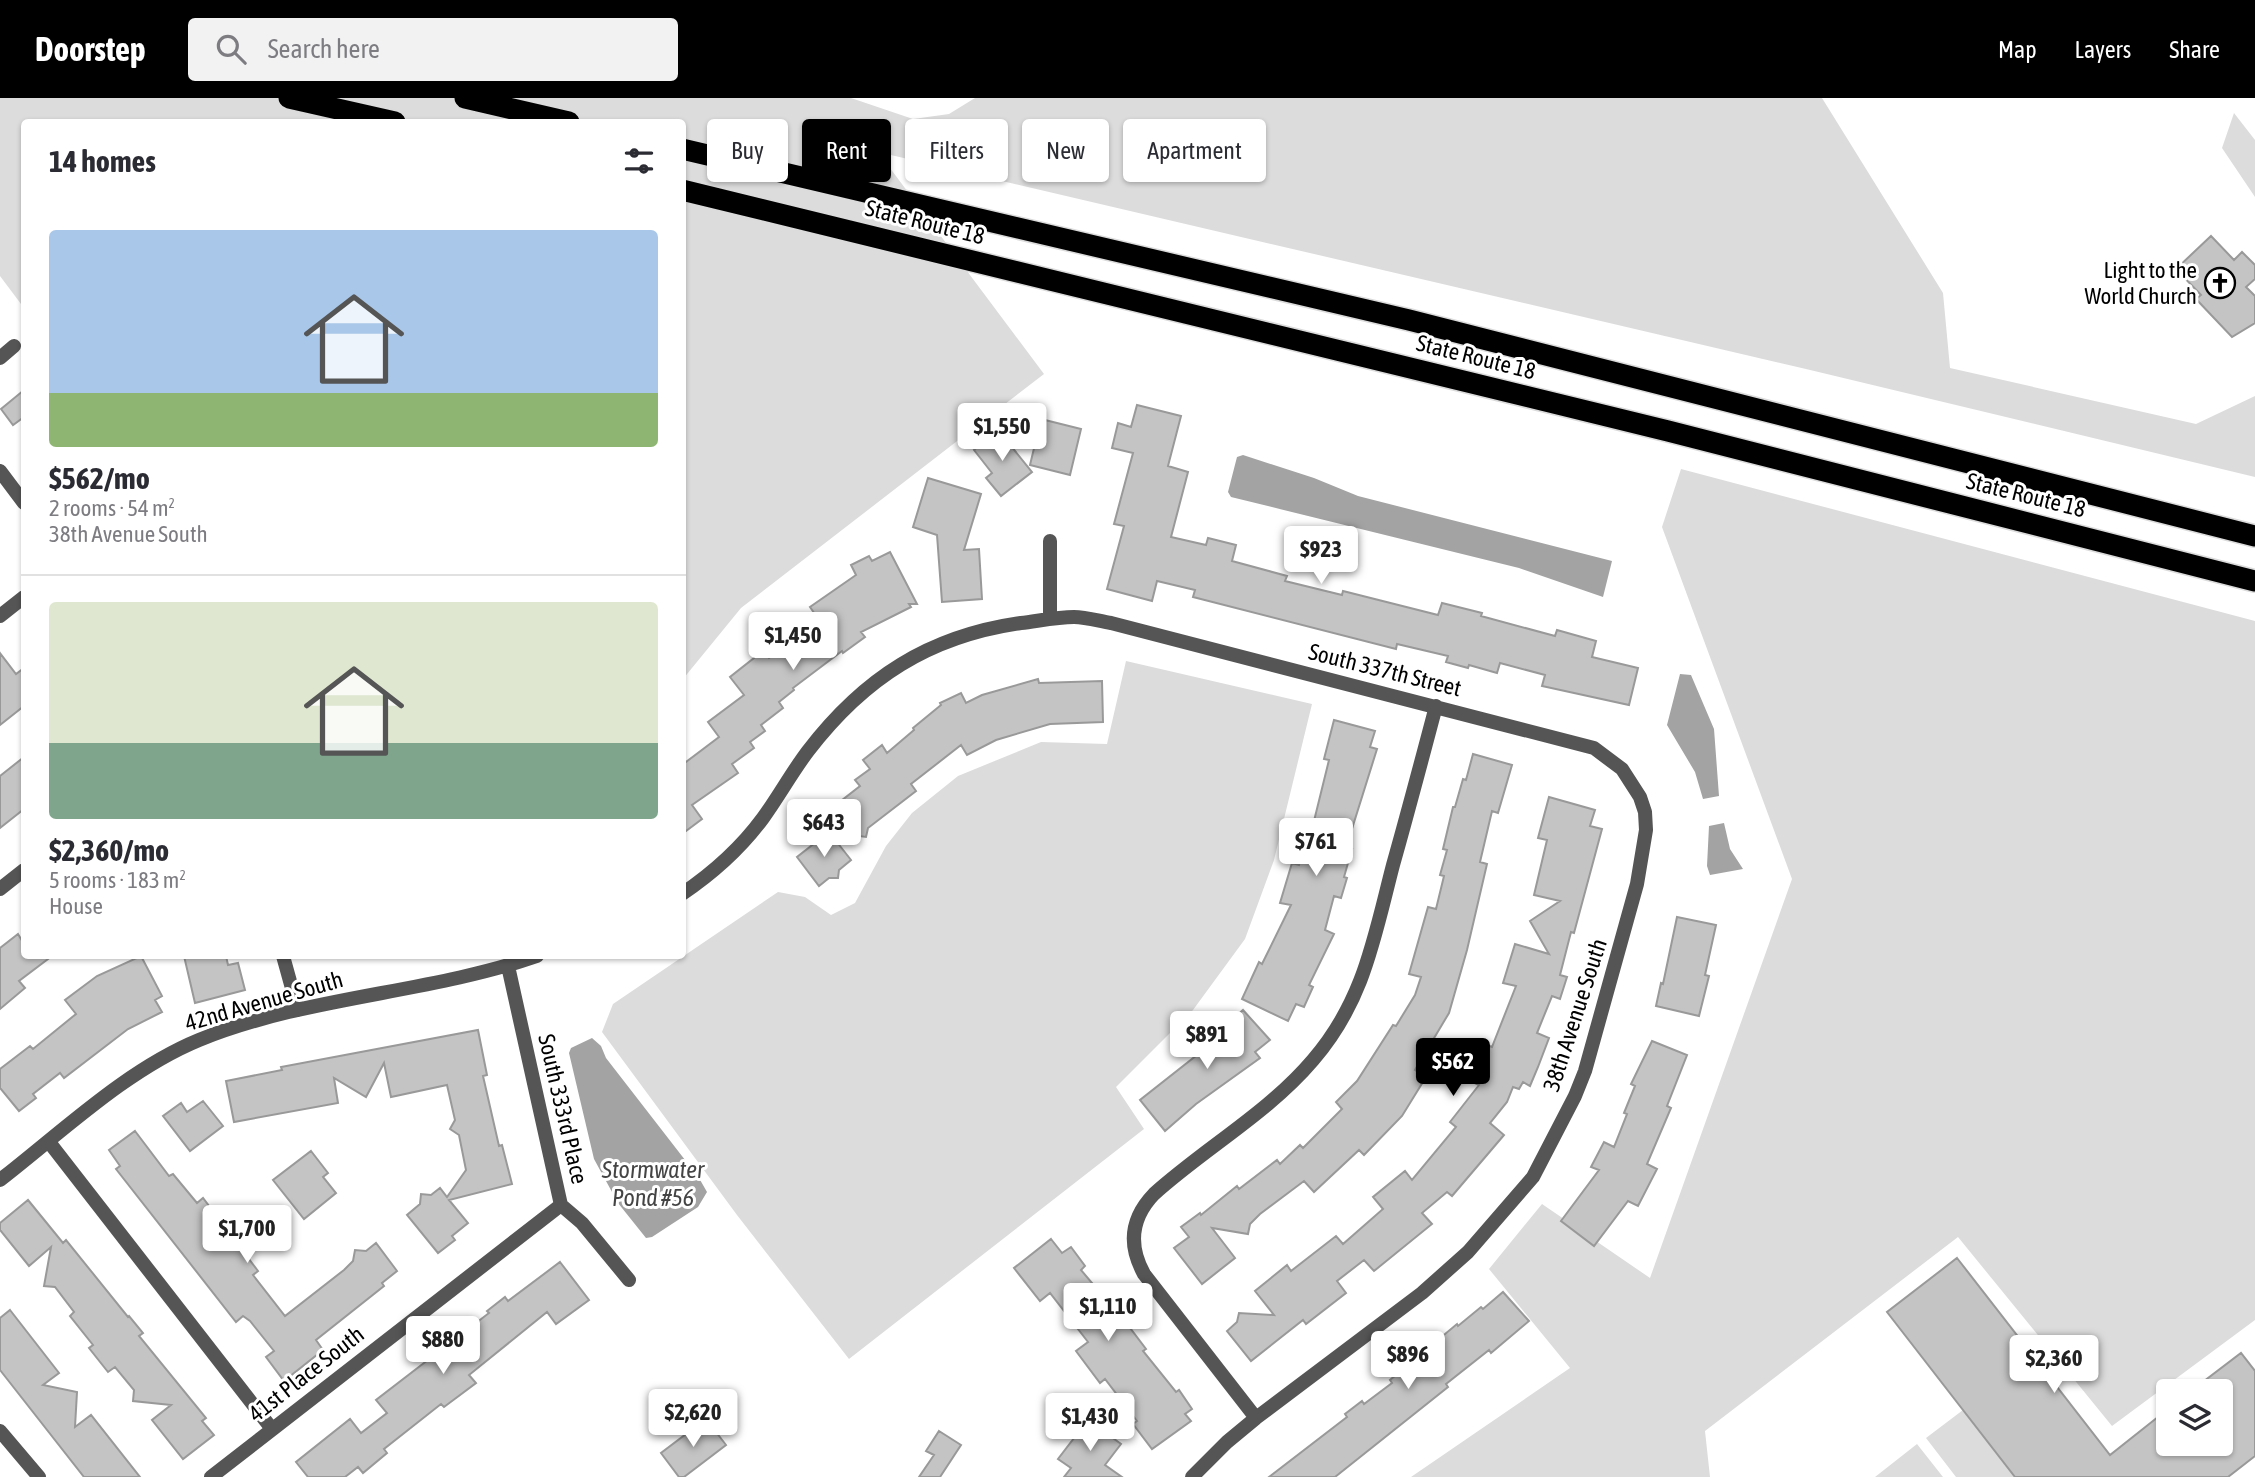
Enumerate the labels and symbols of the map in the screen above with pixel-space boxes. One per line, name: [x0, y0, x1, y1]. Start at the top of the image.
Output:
street label: State Route 18: [863, 195, 987, 249]
place label: Light to the World Church: [2084, 257, 2197, 309]
church icon: Light to the World Church: [2203, 266, 2237, 300]
street label: State Route 18: [1414, 330, 1538, 384]
pin: $1,550: [945, 404, 1059, 463]
street label: State Route 18: [1964, 468, 2088, 522]
pin: $923: [1280, 526, 1362, 586]
pin: $1,450: [736, 612, 850, 672]
street label: South 337th Street: [1306, 638, 1464, 702]
pin: $643: [783, 800, 865, 859]
pin: $761: [1275, 818, 1357, 878]
street label: 38th Avenue South: [1538, 936, 1612, 1094]
street label: 42nd Avenue South: [182, 966, 346, 1036]
pin: $891: [1166, 1012, 1248, 1071]
street label: South 333rd Place: [533, 1032, 593, 1186]
pin: $562: [1412, 1038, 1494, 1098]
water label: Stormwater Pond #56: [601, 1156, 705, 1211]
pin: $1,700: [190, 1206, 304, 1265]
pin: $1,110: [1051, 1284, 1165, 1343]
pin: $880: [402, 1316, 484, 1376]
street label: 41st Place South: [243, 1321, 369, 1427]
pin: $896: [1367, 1332, 1449, 1391]
pin: $2,360: [1997, 1336, 2111, 1395]
pin: $2,620: [636, 1390, 750, 1449]
pin: $1,430: [1033, 1394, 1147, 1453]

